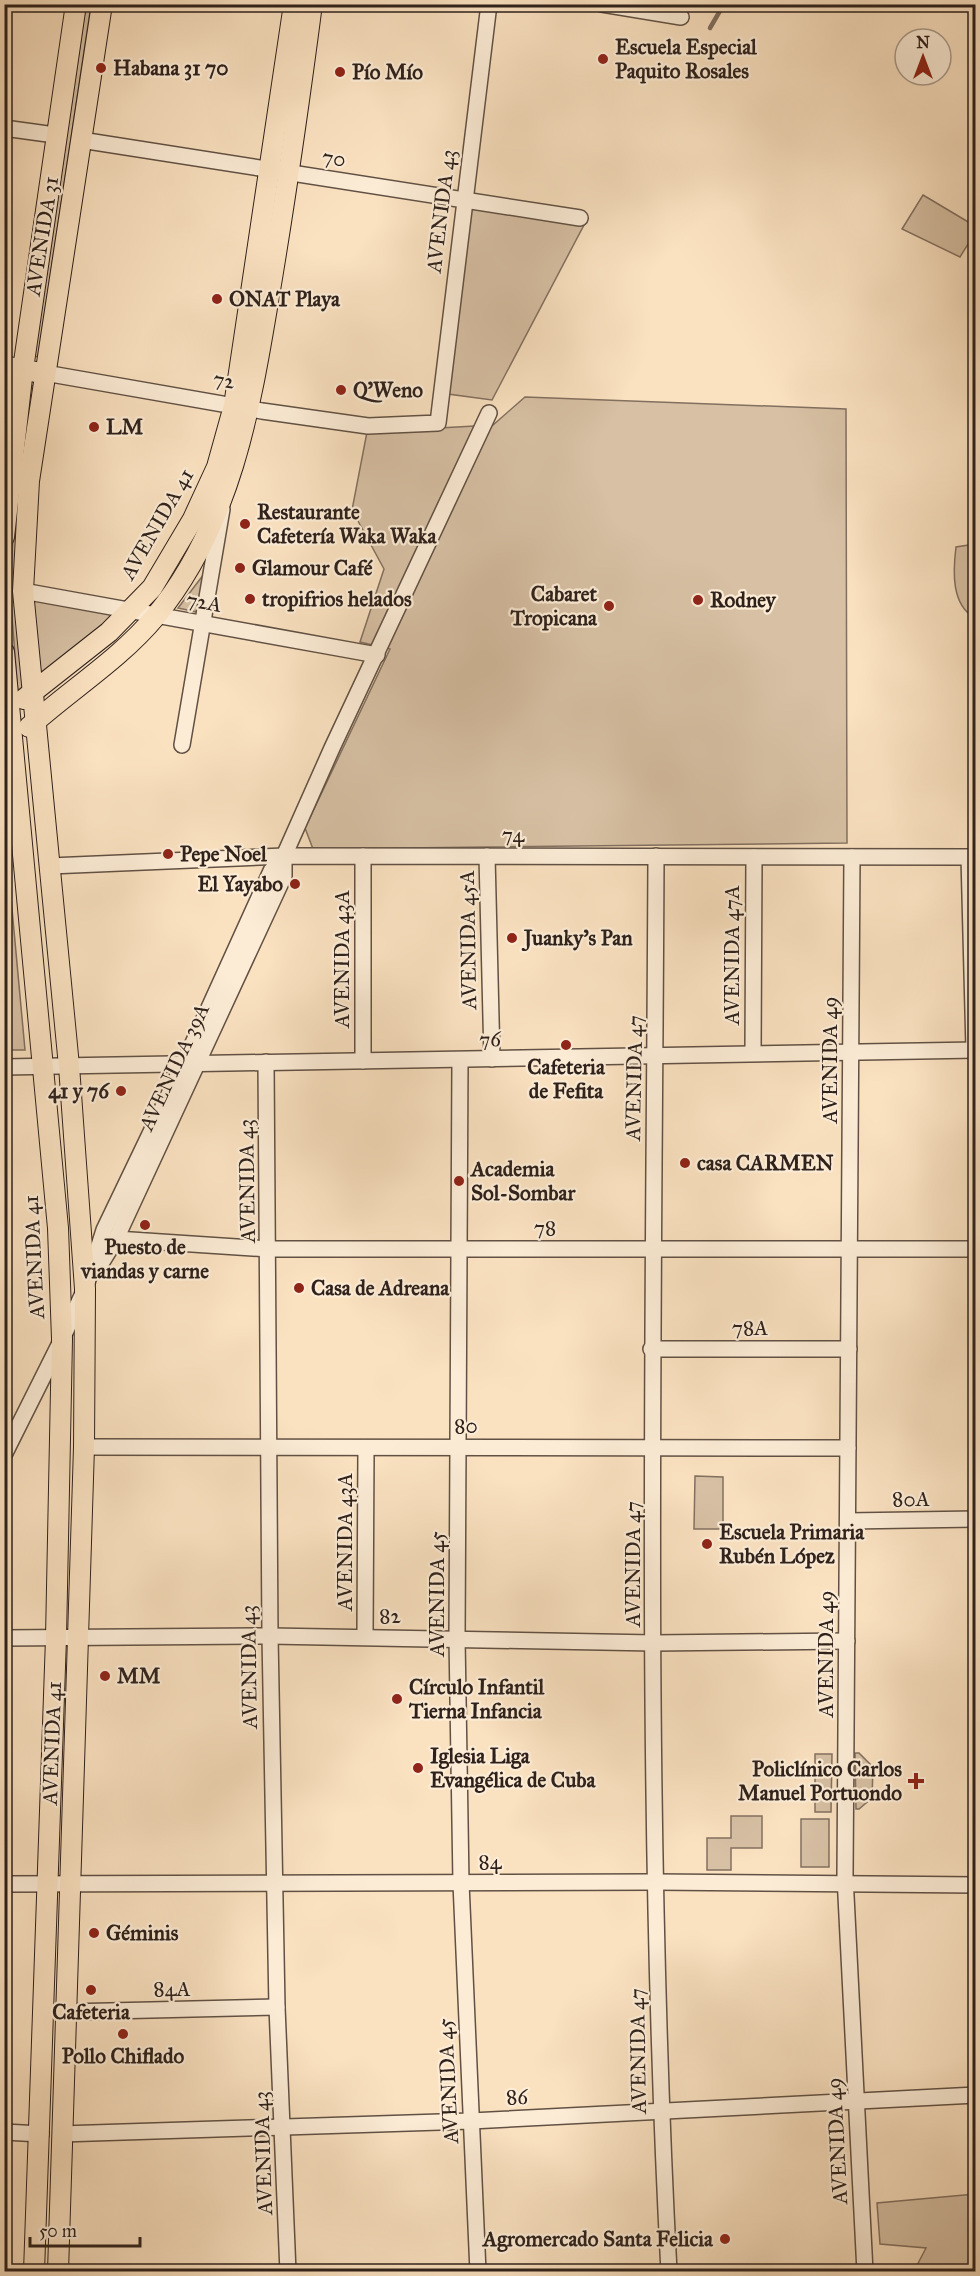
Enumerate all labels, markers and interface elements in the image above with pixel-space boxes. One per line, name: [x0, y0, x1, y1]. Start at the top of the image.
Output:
north arrow: [893, 27, 953, 87]
text: N: [916, 33, 930, 52]
place label: Escuela Especial Paquito Rosales: [615, 34, 758, 84]
marker: Escuela Especial Paquito Rosales: [596, 52, 610, 66]
place label: Habana 31 70: [113, 55, 229, 81]
place label: Pío Mío: [352, 59, 423, 85]
marker: Habana 31 70: [94, 61, 108, 75]
marker: Pío Mío: [333, 65, 347, 79]
street label: 70: [320, 143, 348, 173]
street label: AVENIDA 43: [420, 148, 461, 275]
street label: AVENIDA 31: [20, 174, 64, 299]
place label: ONAT Playa: [229, 286, 341, 312]
marker: ONAT Playa: [210, 292, 224, 306]
street label: 72: [211, 365, 238, 395]
place label: Q'Weno: [353, 377, 423, 403]
marker: Q'Weno: [334, 383, 348, 397]
place label: LM: [106, 414, 144, 440]
marker: LM: [87, 420, 101, 434]
street label: AVENIDA 41: [114, 464, 199, 585]
place label: Restaurante Cafetería Waka Waka: [257, 499, 438, 549]
marker: Restaurante Cafetería Waka Waka: [238, 517, 252, 531]
place label: Glamour Café: [252, 555, 373, 581]
marker: Glamour Café: [233, 561, 247, 575]
place label: Cabaret Tropicana: [509, 581, 598, 631]
street label: 72A: [184, 586, 224, 618]
place label: tropifrios helados: [261, 586, 412, 612]
place label: Rodney: [710, 587, 777, 613]
marker: tropifrios helados: [243, 592, 257, 606]
marker: Rodney: [691, 593, 705, 607]
marker: Cabaret Tropicana: [602, 599, 616, 613]
street label: 74: [502, 822, 526, 848]
place label: Pepe Noel: [180, 841, 268, 867]
marker: Pepe Noel: [161, 847, 175, 861]
street label: AVENIDA 45A: [454, 870, 482, 1011]
place label: El Yayabo: [198, 871, 283, 897]
marker: El Yayabo: [288, 877, 302, 891]
street label: AVENIDA 47A: [719, 885, 745, 1026]
street label: AVENIDA 43A: [329, 890, 355, 1029]
place label: Juanky's Pan: [521, 925, 633, 952]
marker: Juanky's Pan: [505, 931, 519, 945]
street label: AVENIDA 49: [817, 997, 843, 1124]
street label: AVENIDA 39A: [133, 999, 215, 1136]
street label: AVENIDA 47: [620, 1015, 648, 1142]
street label: 76: [479, 1026, 502, 1052]
marker: Cafeteria de Fefita: [559, 1038, 573, 1052]
place label: Cafeteria de Fefita: [527, 1054, 606, 1104]
place label: 41 y 76: [48, 1078, 110, 1104]
marker: 41 y 76: [114, 1084, 128, 1098]
street label: AVENIDA 43: [233, 1119, 261, 1244]
place label: casa CARMEN: [697, 1150, 834, 1176]
place label: Academia Sol-Sombar: [469, 1156, 576, 1206]
marker: casa CARMEN: [678, 1156, 692, 1170]
marker: Academia Sol-Sombar: [452, 1174, 466, 1188]
street label: AVENIDA 41: [18, 1194, 50, 1321]
street label: 78: [534, 1215, 556, 1241]
marker: Puesto de viandas y carne: [138, 1218, 152, 1232]
place label: Puesto de viandas y carne: [80, 1234, 209, 1284]
place label: Casa de Adreana: [311, 1275, 450, 1301]
marker: Casa de Adreana: [292, 1281, 306, 1295]
street label: 78A: [732, 1315, 768, 1341]
street label: 80: [454, 1413, 478, 1439]
street label: AVENIDA 43A: [332, 1473, 358, 1612]
street label: 80A: [892, 1486, 930, 1512]
street label: AVENIDA 47: [620, 1501, 646, 1628]
place label: Escuela Primaria Rubén López: [719, 1519, 865, 1569]
street label: AVENIDA 45: [424, 1531, 450, 1658]
marker: Escuela Primaria Rubén López: [700, 1537, 714, 1551]
street label: AVENIDA 49: [813, 1591, 839, 1718]
street label: 82: [379, 1603, 401, 1629]
street label: AVENIDA 43: [235, 1605, 263, 1730]
place label: MM: [117, 1663, 161, 1689]
marker: MM: [98, 1669, 112, 1683]
place label: Círculo Infantil Tierna Infancia: [408, 1674, 546, 1724]
street label: AVENIDA 41: [37, 1681, 67, 1806]
marker: Círculo Infantil Tierna Infancia: [390, 1692, 404, 1706]
place label: Iglesia Liga Evangélica de Cuba: [430, 1743, 597, 1793]
place label: Policlínico Carlos Manuel Portuondo: [738, 1756, 902, 1806]
marker: Iglesia Liga Evangélica de Cuba: [411, 1761, 425, 1775]
marker: Policlínico Carlos Manuel Portuondo: [907, 1772, 925, 1790]
street label: 84: [479, 1849, 503, 1875]
place label: Géminis: [106, 1920, 179, 1946]
marker: Géminis: [87, 1926, 101, 1940]
street label: 84A: [153, 1976, 191, 2002]
marker: Cafeteria: [84, 1983, 98, 1997]
street label: AVENIDA 47: [624, 1988, 652, 2115]
place label: Cafeteria: [52, 1999, 131, 2025]
street label: AVENIDA 45: [432, 2018, 464, 2145]
marker: Pollo Chiflado: [116, 2027, 130, 2041]
place label: Pollo Chiflado: [62, 2043, 184, 2069]
street label: AVENIDA 49: [821, 2077, 853, 2206]
street label: 86: [505, 2083, 530, 2111]
street label: AVENIDA 43: [248, 2091, 278, 2216]
scale bar: [30, 2210, 140, 2248]
text: 50 m: [39, 2220, 77, 2242]
place label: Agromercado Santa Felicia: [481, 2226, 714, 2252]
marker: Agromercado Santa Felicia: [718, 2232, 732, 2246]

